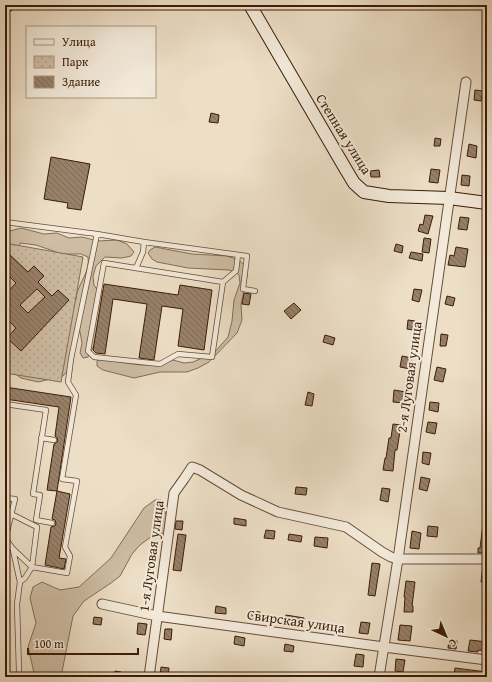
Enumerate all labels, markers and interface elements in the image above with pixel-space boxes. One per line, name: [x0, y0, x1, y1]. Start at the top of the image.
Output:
legend: [26, 26, 156, 98]
text: Улица: [62, 33, 96, 50]
text: Парк: [62, 53, 89, 70]
text: Здание: [62, 73, 101, 90]
street label: Степная улица: [311, 90, 377, 178]
street label: 2-я Луговая улица: [391, 320, 427, 434]
street label: 1-я Луговая улица: [133, 499, 169, 613]
street label: Свирская улица: [246, 604, 346, 638]
north arrow: [426, 616, 466, 656]
scale bar: [28, 630, 138, 656]
text: 100 m: [34, 635, 64, 652]
text: С: [445, 635, 461, 651]

